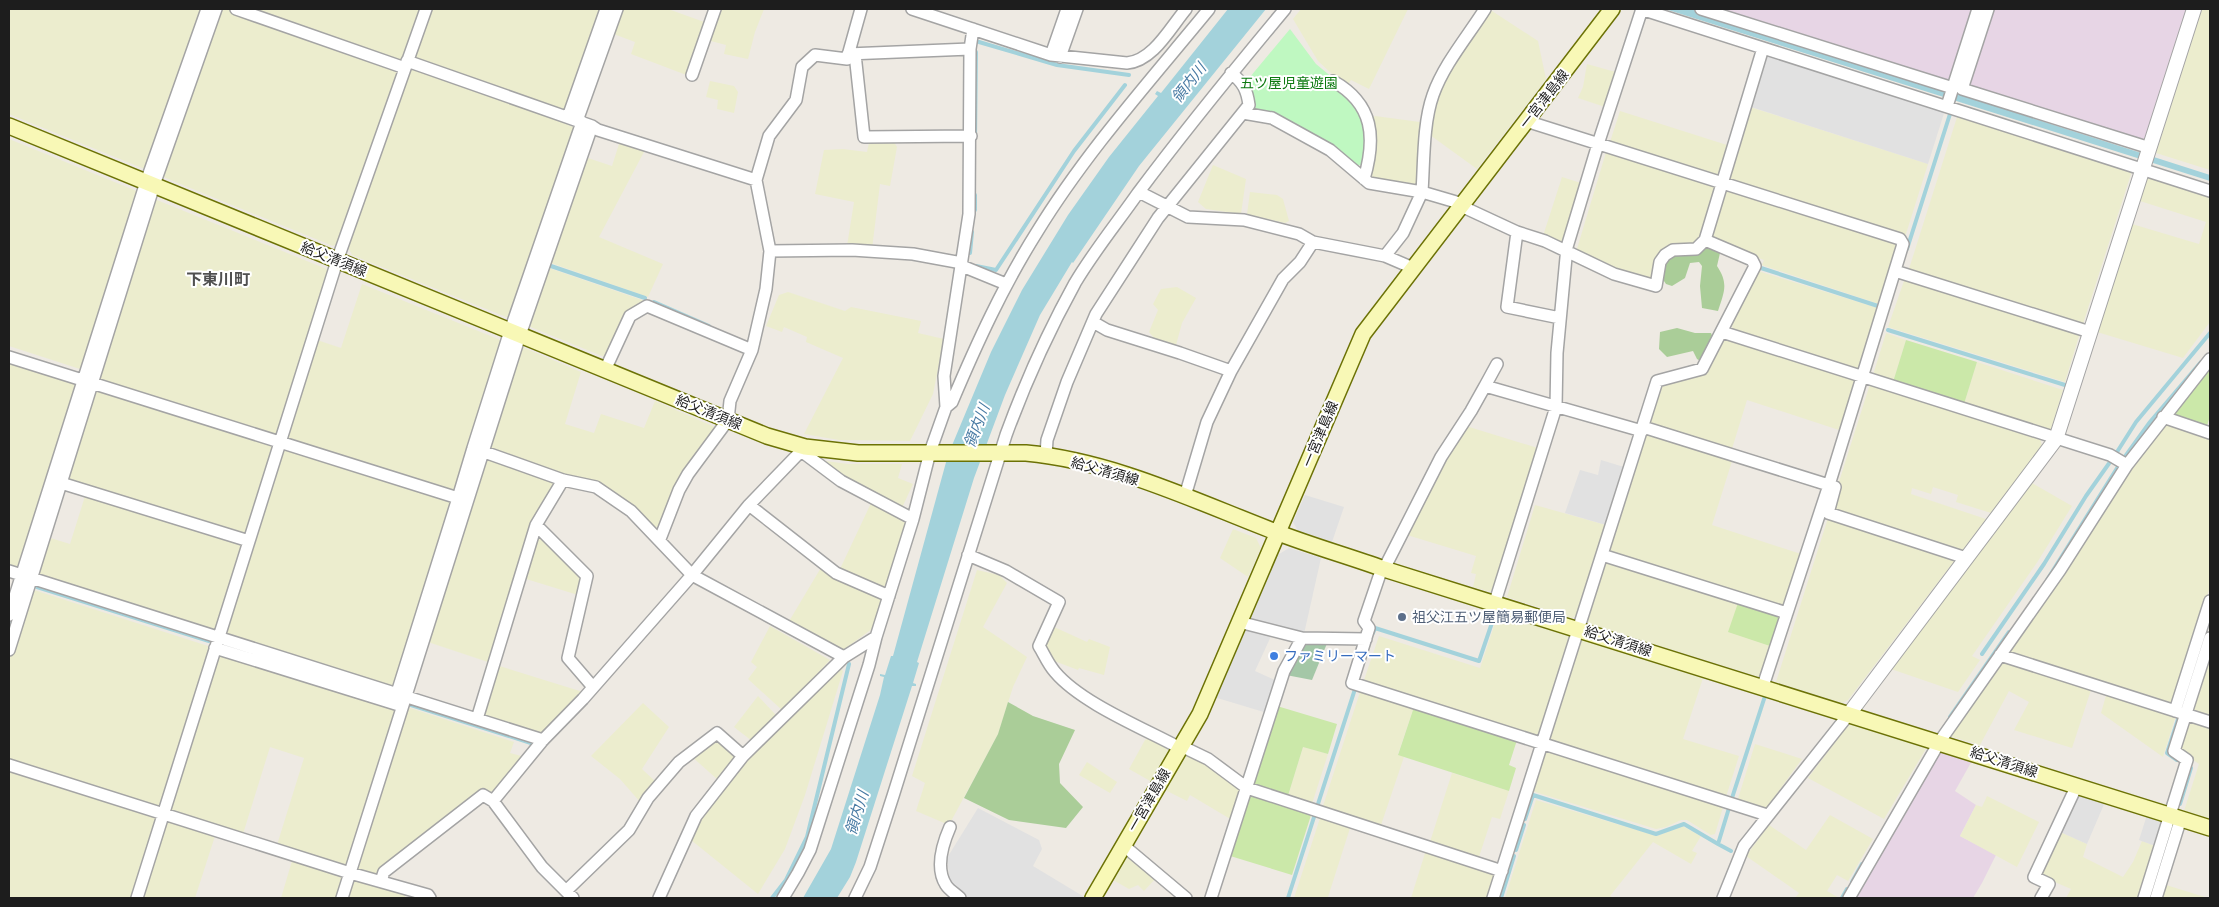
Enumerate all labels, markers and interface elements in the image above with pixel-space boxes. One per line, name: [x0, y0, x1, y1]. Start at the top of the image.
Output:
water label: 領内川: [1167, 58, 1210, 106]
street label: 一宮津島線: [1515, 66, 1572, 132]
park label: 五ツ屋児童遊園: [1240, 74, 1338, 91]
street label: 給父清須線: [299, 238, 370, 280]
district label: 下東川町: [186, 269, 250, 288]
street label: 給父清須線: [674, 391, 745, 433]
street label: 一宮津島線: [1298, 398, 1341, 469]
water label: 領内川: [960, 400, 993, 450]
street label: 給父清須線: [1069, 453, 1141, 488]
place label: 祖父江五ツ屋簡易郵便局: [1412, 608, 1566, 625]
marker: 祖父江五ツ屋簡易郵便局: [1396, 611, 1408, 623]
street label: 給父清須線: [1582, 622, 1654, 659]
place label: ファミリーマート: [1284, 647, 1396, 664]
marker: ファミリーマート: [1268, 650, 1280, 662]
street label: 給父清須線: [1968, 743, 2040, 780]
street label: 一宮津島線: [1124, 765, 1173, 834]
water label: 領内川: [841, 787, 872, 837]

